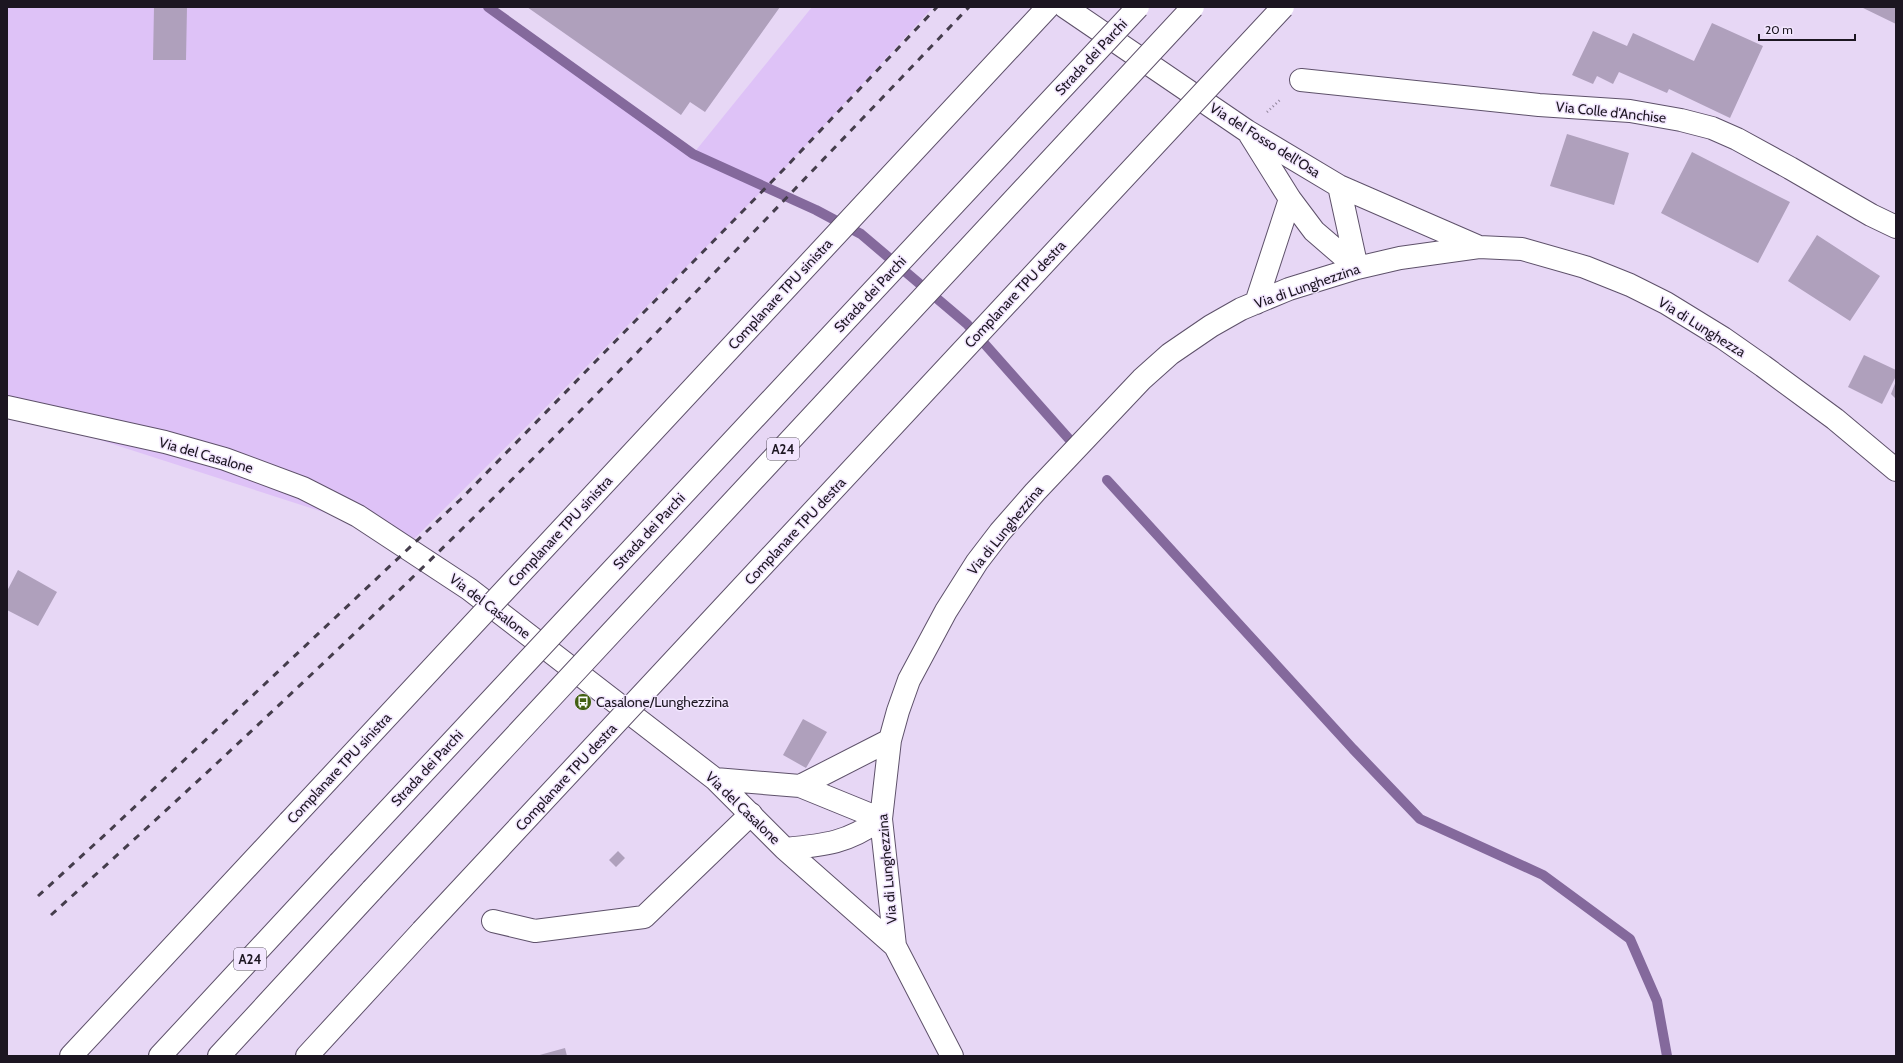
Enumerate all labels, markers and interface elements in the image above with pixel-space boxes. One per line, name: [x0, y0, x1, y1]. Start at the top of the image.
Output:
street label: Strada dei Parchi: [1051, 15, 1131, 99]
scale bar: [1759, 16, 1855, 42]
text: 20 m: [1765, 22, 1793, 37]
street label: Via Colle d'Anchise: [1555, 97, 1667, 127]
street label: Via del Fosso dell'Osa: [1206, 99, 1324, 182]
street label: Complanare TPU sinistra: [724, 235, 836, 353]
street label: Complanare TPU destra: [960, 236, 1070, 352]
street label: Strada dei Parchi: [830, 252, 910, 336]
street label: Via di Lunghezzina: [1252, 259, 1362, 312]
street label: Via di Lunghezza: [1655, 293, 1749, 361]
street label: Via del Casalone: [157, 433, 255, 477]
road number: A24: [767, 438, 799, 460]
street label: Complanare TPU sinistra: [504, 472, 616, 590]
street label: Complanare TPU destra: [740, 473, 850, 589]
street label: Via di Lunghezzina: [963, 481, 1047, 579]
street label: Strada dei Parchi: [609, 489, 689, 573]
street label: Via del Casalone: [446, 570, 534, 642]
bus stop icon: Casalone/Lunghezzina: [573, 692, 593, 712]
place label: Casalone/Lunghezzina: [596, 693, 729, 711]
street label: Complanare TPU sinistra: [283, 709, 395, 827]
street label: Complanare TPU destra: [511, 719, 621, 835]
street label: Strada dei Parchi: [387, 726, 467, 810]
street label: Via del Casalone: [702, 768, 784, 848]
street label: Via di Lunghezzina: [873, 813, 901, 925]
road number: A24: [234, 948, 266, 970]

